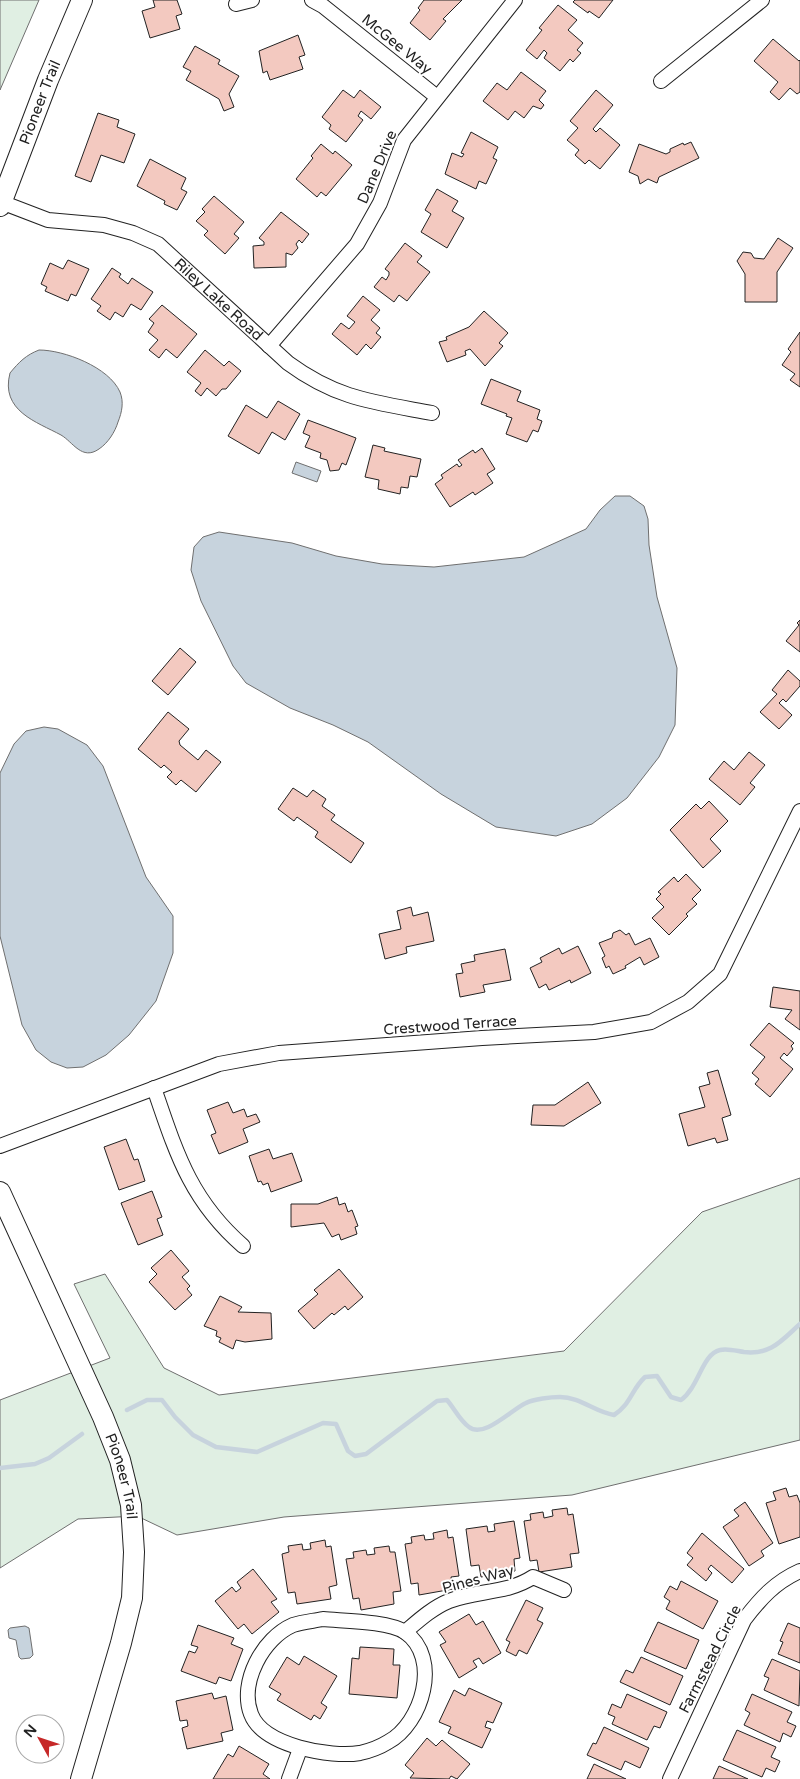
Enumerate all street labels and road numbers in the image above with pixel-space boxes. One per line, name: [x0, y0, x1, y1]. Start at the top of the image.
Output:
street label: McGee Way: [358, 10, 436, 78]
street label: Pioneer Trail: [15, 58, 64, 147]
street label: Dane Drive: [353, 128, 401, 206]
street label: Riley Lake Road: [170, 254, 267, 344]
street label: Crestwood Terrace: [383, 1011, 517, 1039]
street label: Pioneer Trail: [101, 1431, 141, 1520]
street label: Pines Way: [440, 1561, 516, 1597]
street label: Farmstead Circle: [675, 1602, 745, 1716]

